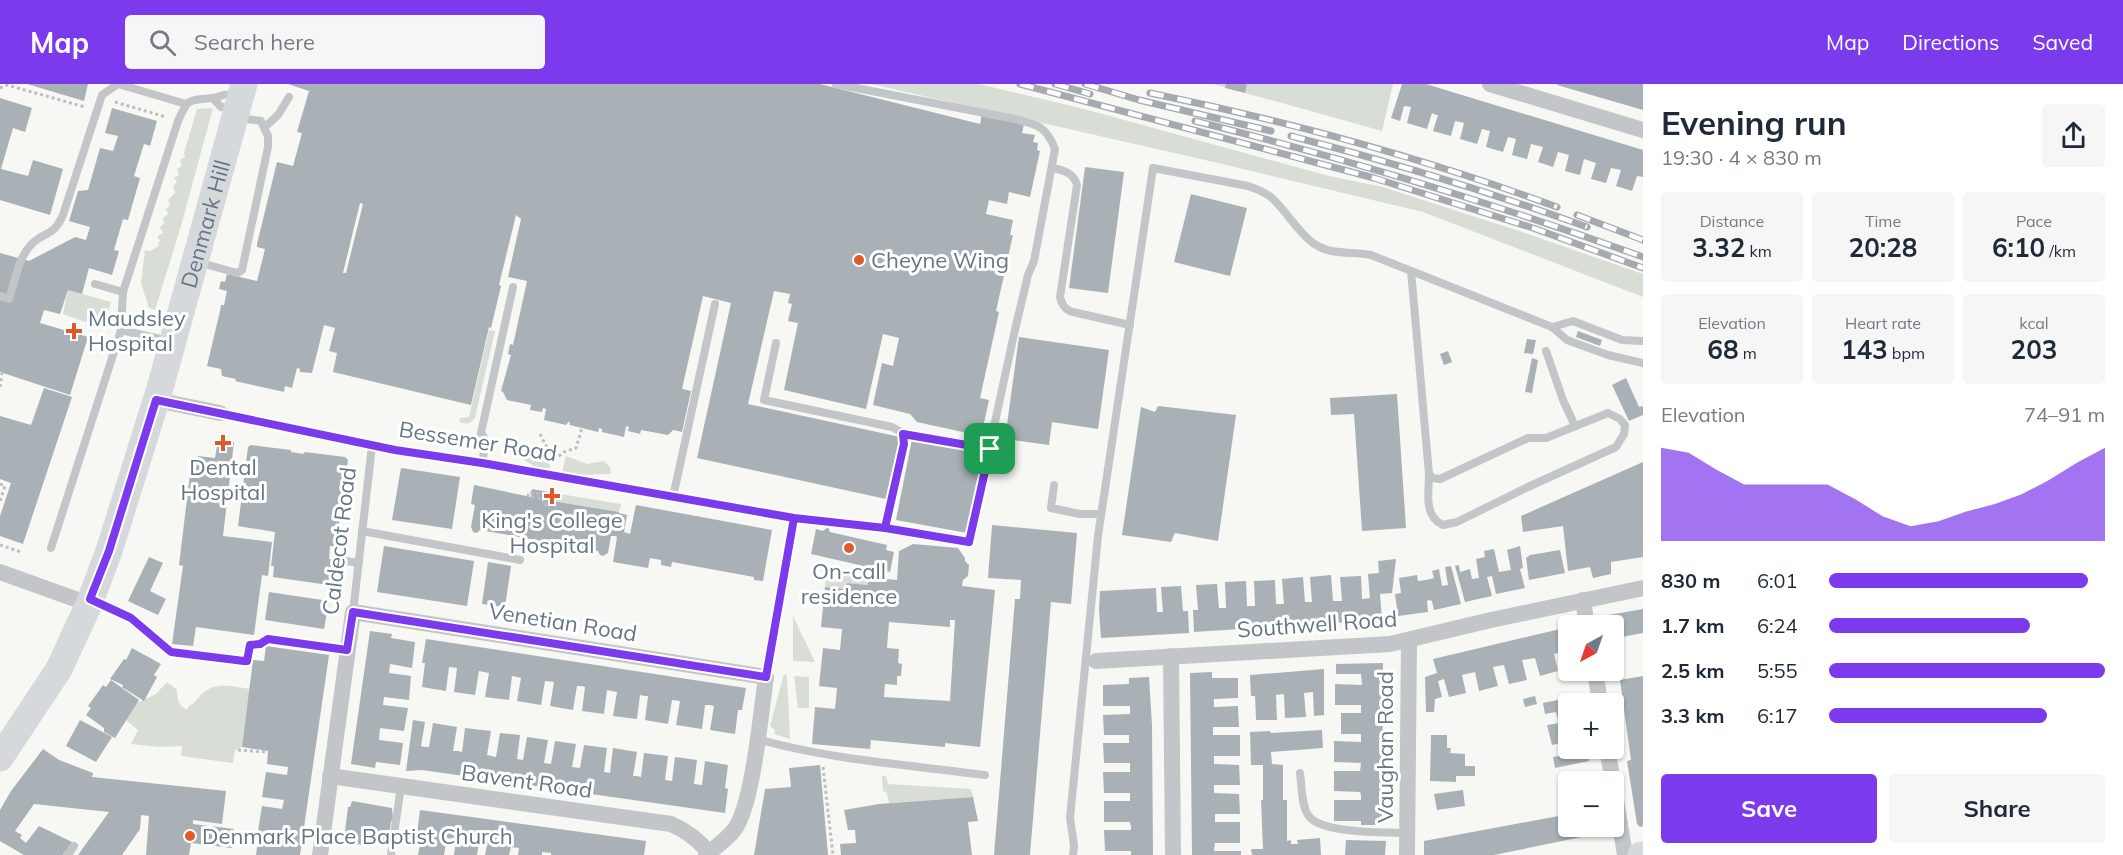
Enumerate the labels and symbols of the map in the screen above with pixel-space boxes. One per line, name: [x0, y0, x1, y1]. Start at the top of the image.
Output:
street label: Denmark Hill: [174, 157, 236, 291]
place label: Cheyne Wing: [871, 246, 1009, 274]
marker: Cheyne Wing: [852, 253, 866, 267]
place label: Maudsley Hospital: [88, 304, 186, 357]
marker: Maudsley Hospital: [65, 322, 83, 340]
street label: Bessemer Road: [397, 415, 559, 467]
pin: [964, 423, 1015, 474]
marker: Dental Hospital: [214, 434, 232, 452]
place label: Dental Hospital: [181, 453, 265, 506]
street label: Caldecot Road: [316, 465, 362, 617]
marker: King's College Hospital: [543, 487, 561, 505]
place label: King's College Hospital: [481, 506, 623, 559]
marker: On-call residence: [842, 541, 856, 555]
place label: On-call residence: [801, 557, 897, 610]
street label: Venetian Road: [487, 596, 639, 648]
street label: Southwell Road: [1236, 604, 1398, 644]
north arrow: [1558, 615, 1624, 681]
street label: Vaughan Road: [1371, 671, 1399, 823]
street label: Bavent Road: [460, 758, 594, 804]
place label: Denmark Place Baptist Church: [202, 822, 513, 850]
marker: Denmark Place Baptist Church: [183, 829, 197, 843]

